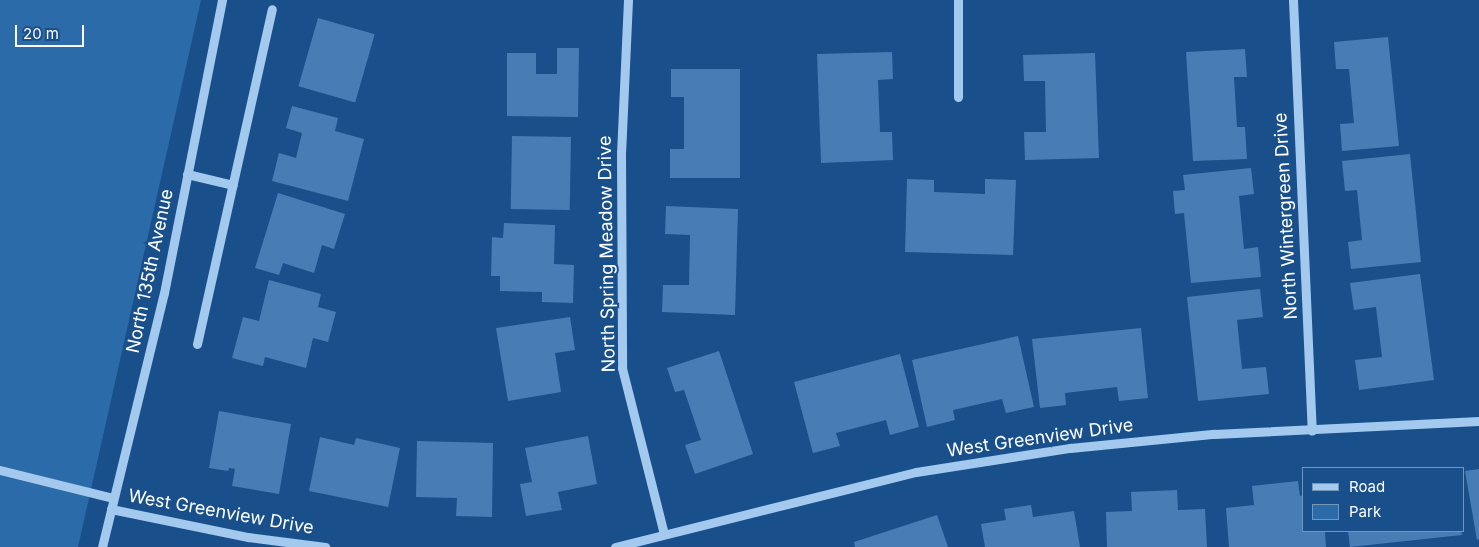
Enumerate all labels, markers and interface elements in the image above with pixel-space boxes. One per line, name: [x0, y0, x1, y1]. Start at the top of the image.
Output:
scale bar: [18, 15, 86, 47]
text: 20 m: [23, 24, 59, 43]
street label: North Wintergreen Drive: [1270, 112, 1302, 320]
street label: North Spring Meadow Drive: [594, 135, 620, 373]
street label: North 135th Avenue: [122, 187, 178, 355]
street label: West Greenview Drive: [945, 414, 1135, 462]
legend: [1302, 467, 1464, 532]
text: Road: [1349, 477, 1385, 496]
street label: West Greenview Drive: [126, 485, 316, 539]
text: Park: [1349, 502, 1381, 521]

